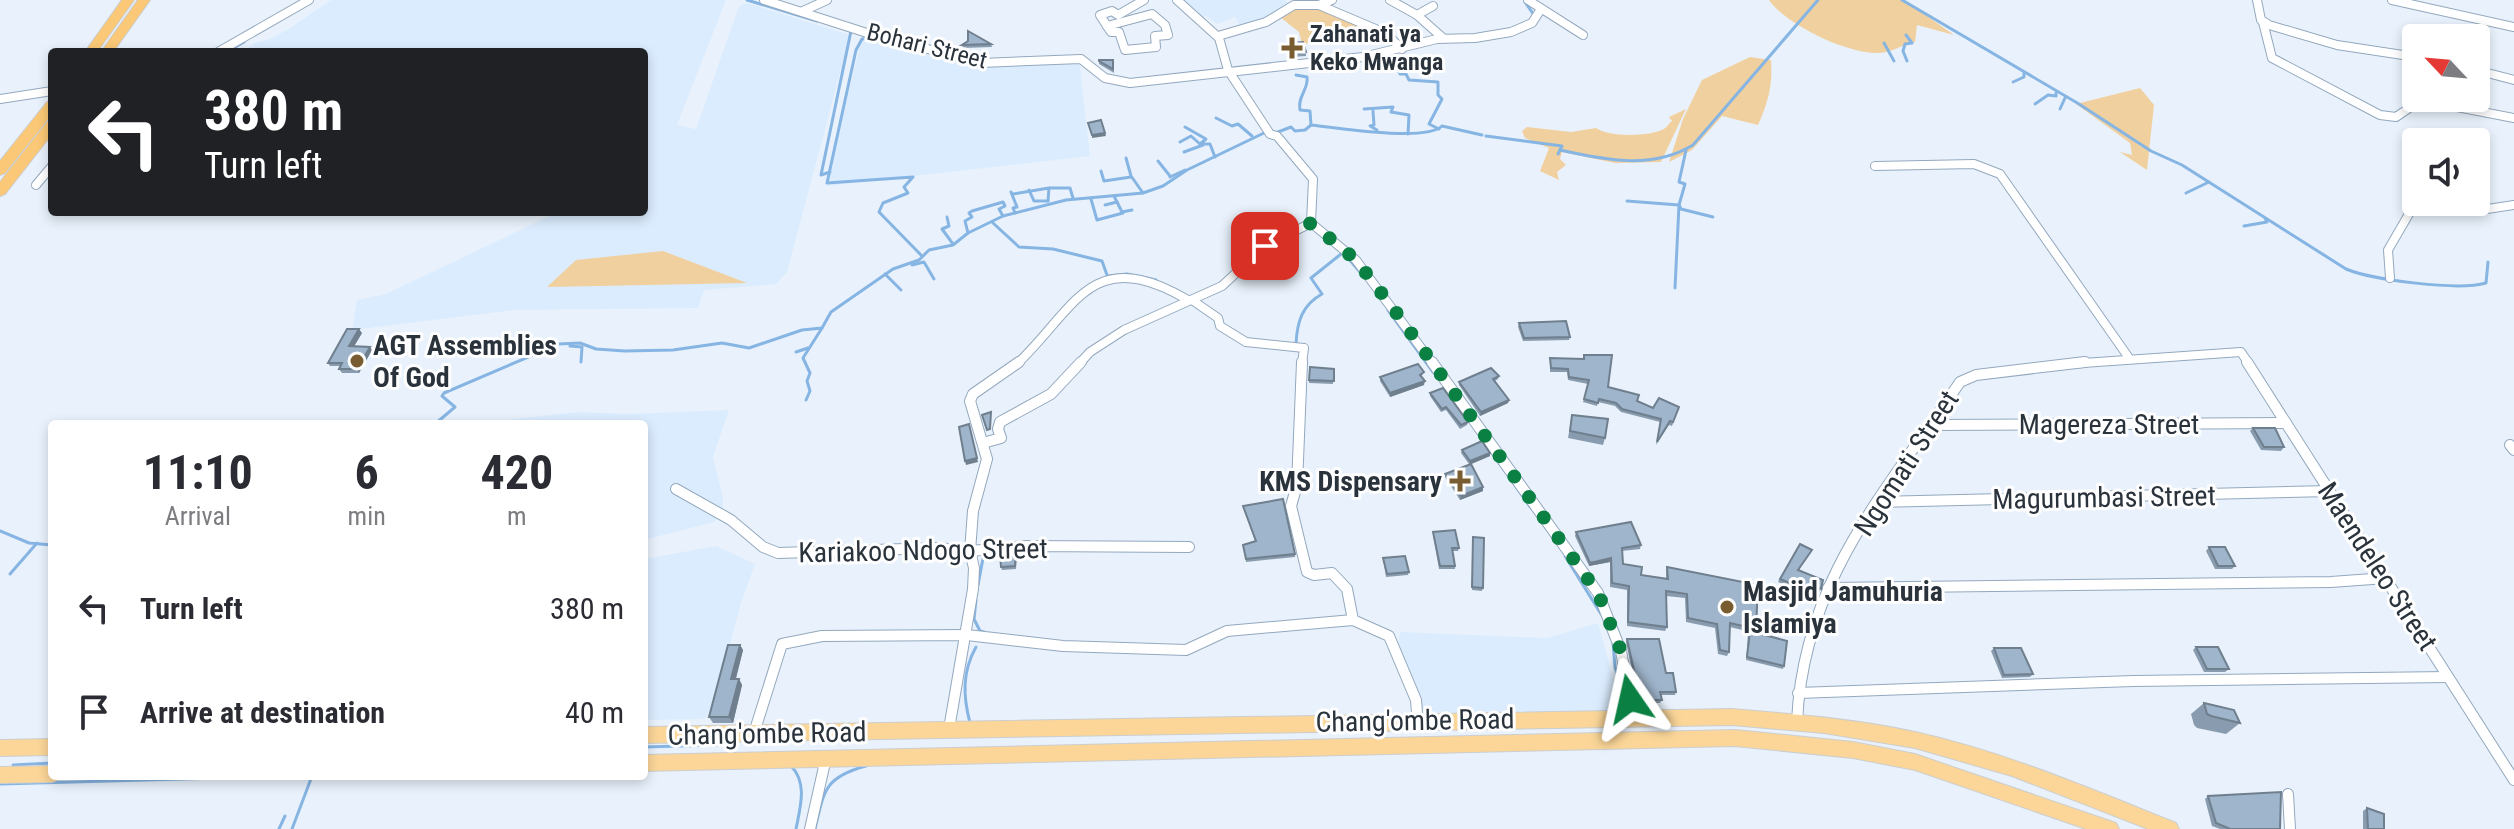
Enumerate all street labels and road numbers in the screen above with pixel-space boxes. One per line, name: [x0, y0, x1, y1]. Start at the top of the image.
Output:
street label: Bohari Street: [864, 18, 990, 74]
street label: Ngomati Street: [1847, 384, 1966, 542]
street label: Magereza Street: [2019, 408, 2199, 441]
street label: Maendeleo Street: [2311, 476, 2444, 657]
street label: Magurumbasi Street: [1992, 479, 2216, 516]
street label: Kariakoo Ndogo Street: [798, 532, 1048, 569]
street label: Chang'ombe Road: [1315, 702, 1515, 739]
street label: Chang'ombe Road: [667, 715, 867, 752]

